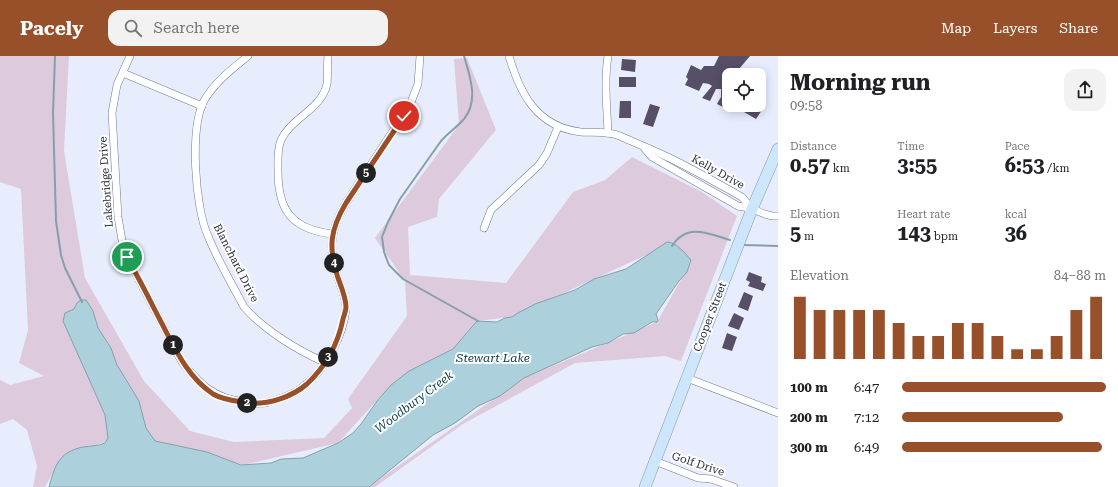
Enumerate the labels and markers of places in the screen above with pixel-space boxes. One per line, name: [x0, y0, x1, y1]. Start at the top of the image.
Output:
pin: [387, 99, 421, 133]
pin: 5: [356, 163, 376, 183]
pin: [110, 240, 144, 274]
pin: 4: [324, 253, 344, 273]
pin: 1: [163, 335, 183, 355]
pin: 3: [318, 347, 338, 367]
pin: 2: [237, 393, 257, 413]

